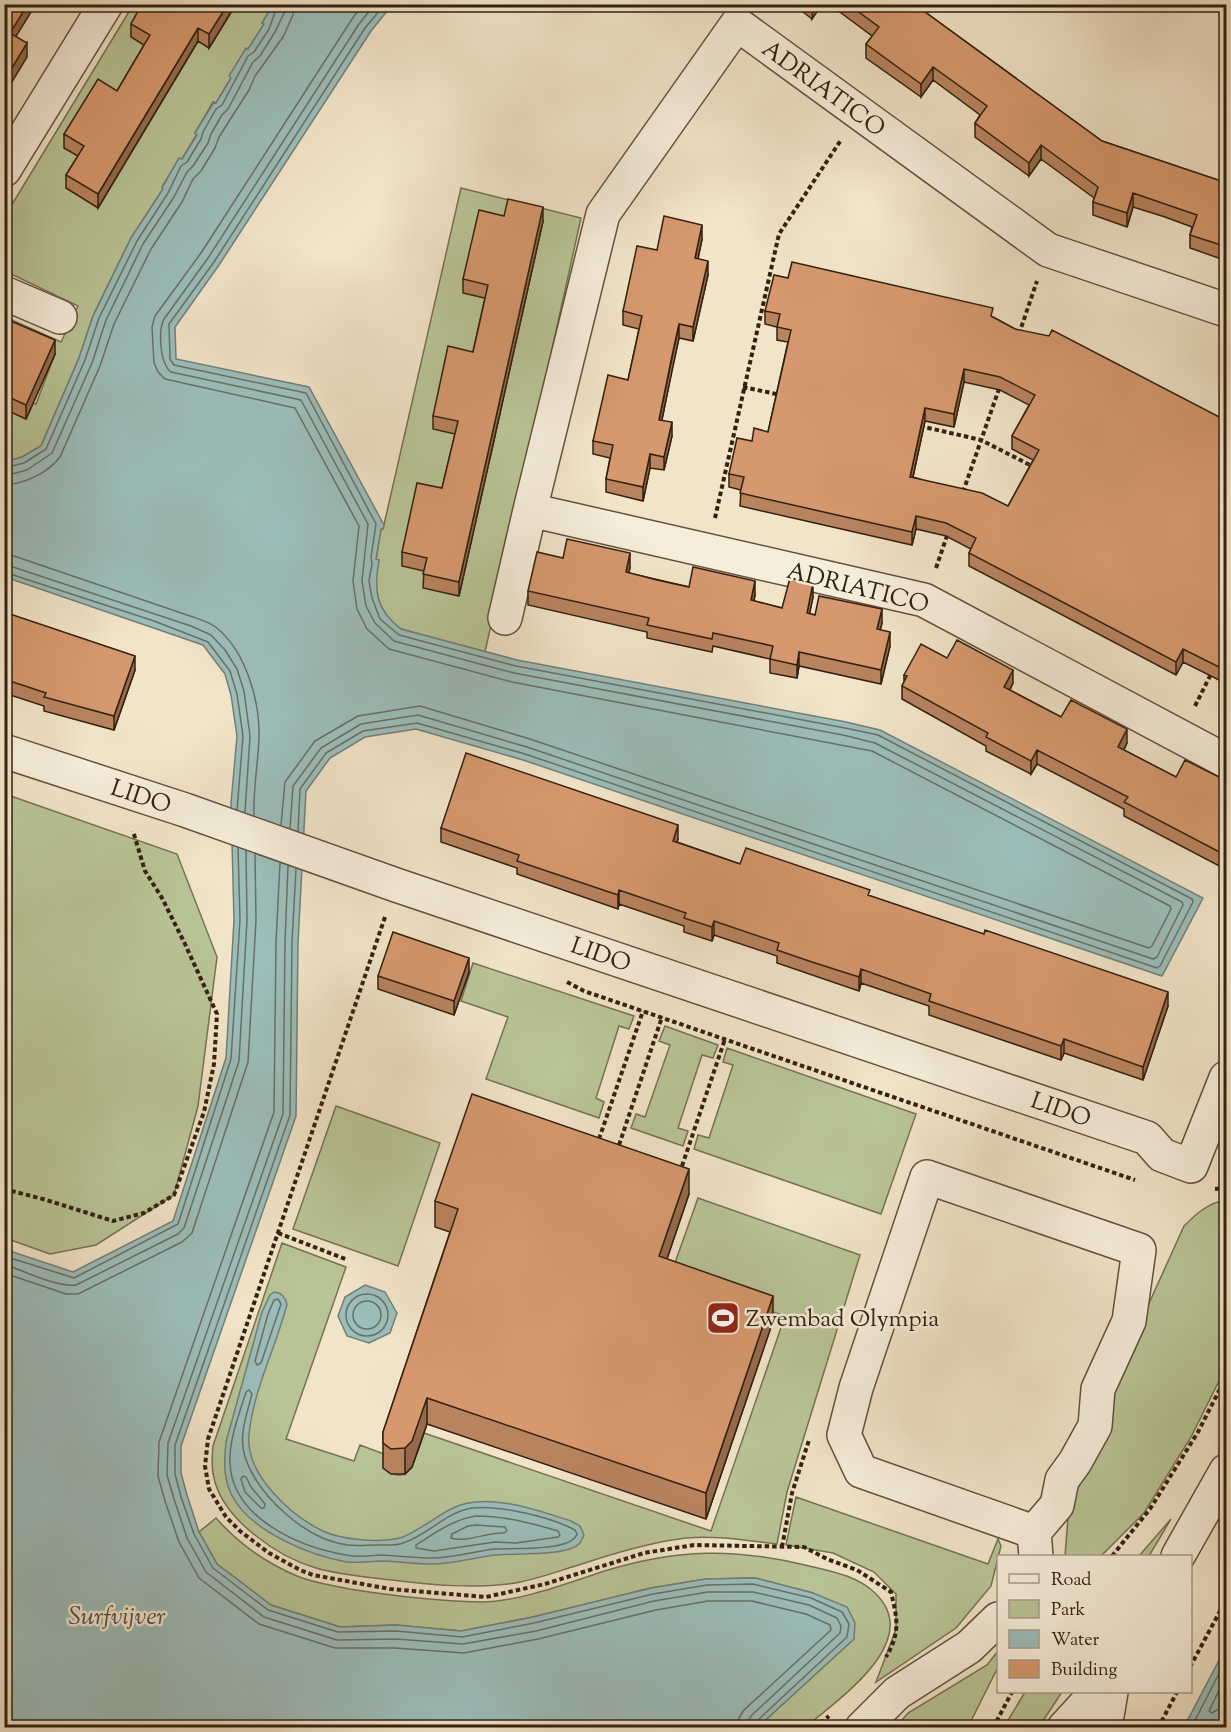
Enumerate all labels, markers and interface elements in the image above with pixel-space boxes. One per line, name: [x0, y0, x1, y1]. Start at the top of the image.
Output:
street label: ADRIATICO: [754, 33, 892, 146]
street label: ADRIATICO: [783, 555, 932, 623]
street label: LIDO: [106, 772, 175, 824]
street label: LIDO: [566, 930, 635, 982]
street label: LIDO: [1026, 1085, 1095, 1137]
sports icon: Zwembad Olympia: [705, 1300, 741, 1336]
place label: Zwembad Olympia: [746, 1303, 939, 1337]
legend: [997, 1555, 1192, 1693]
text: Road: [1051, 1568, 1091, 1594]
text: Park: [1051, 1598, 1086, 1624]
water label: Surfvijver: [68, 1599, 166, 1636]
text: Water: [1051, 1628, 1100, 1654]
text: Building: [1051, 1658, 1117, 1684]

